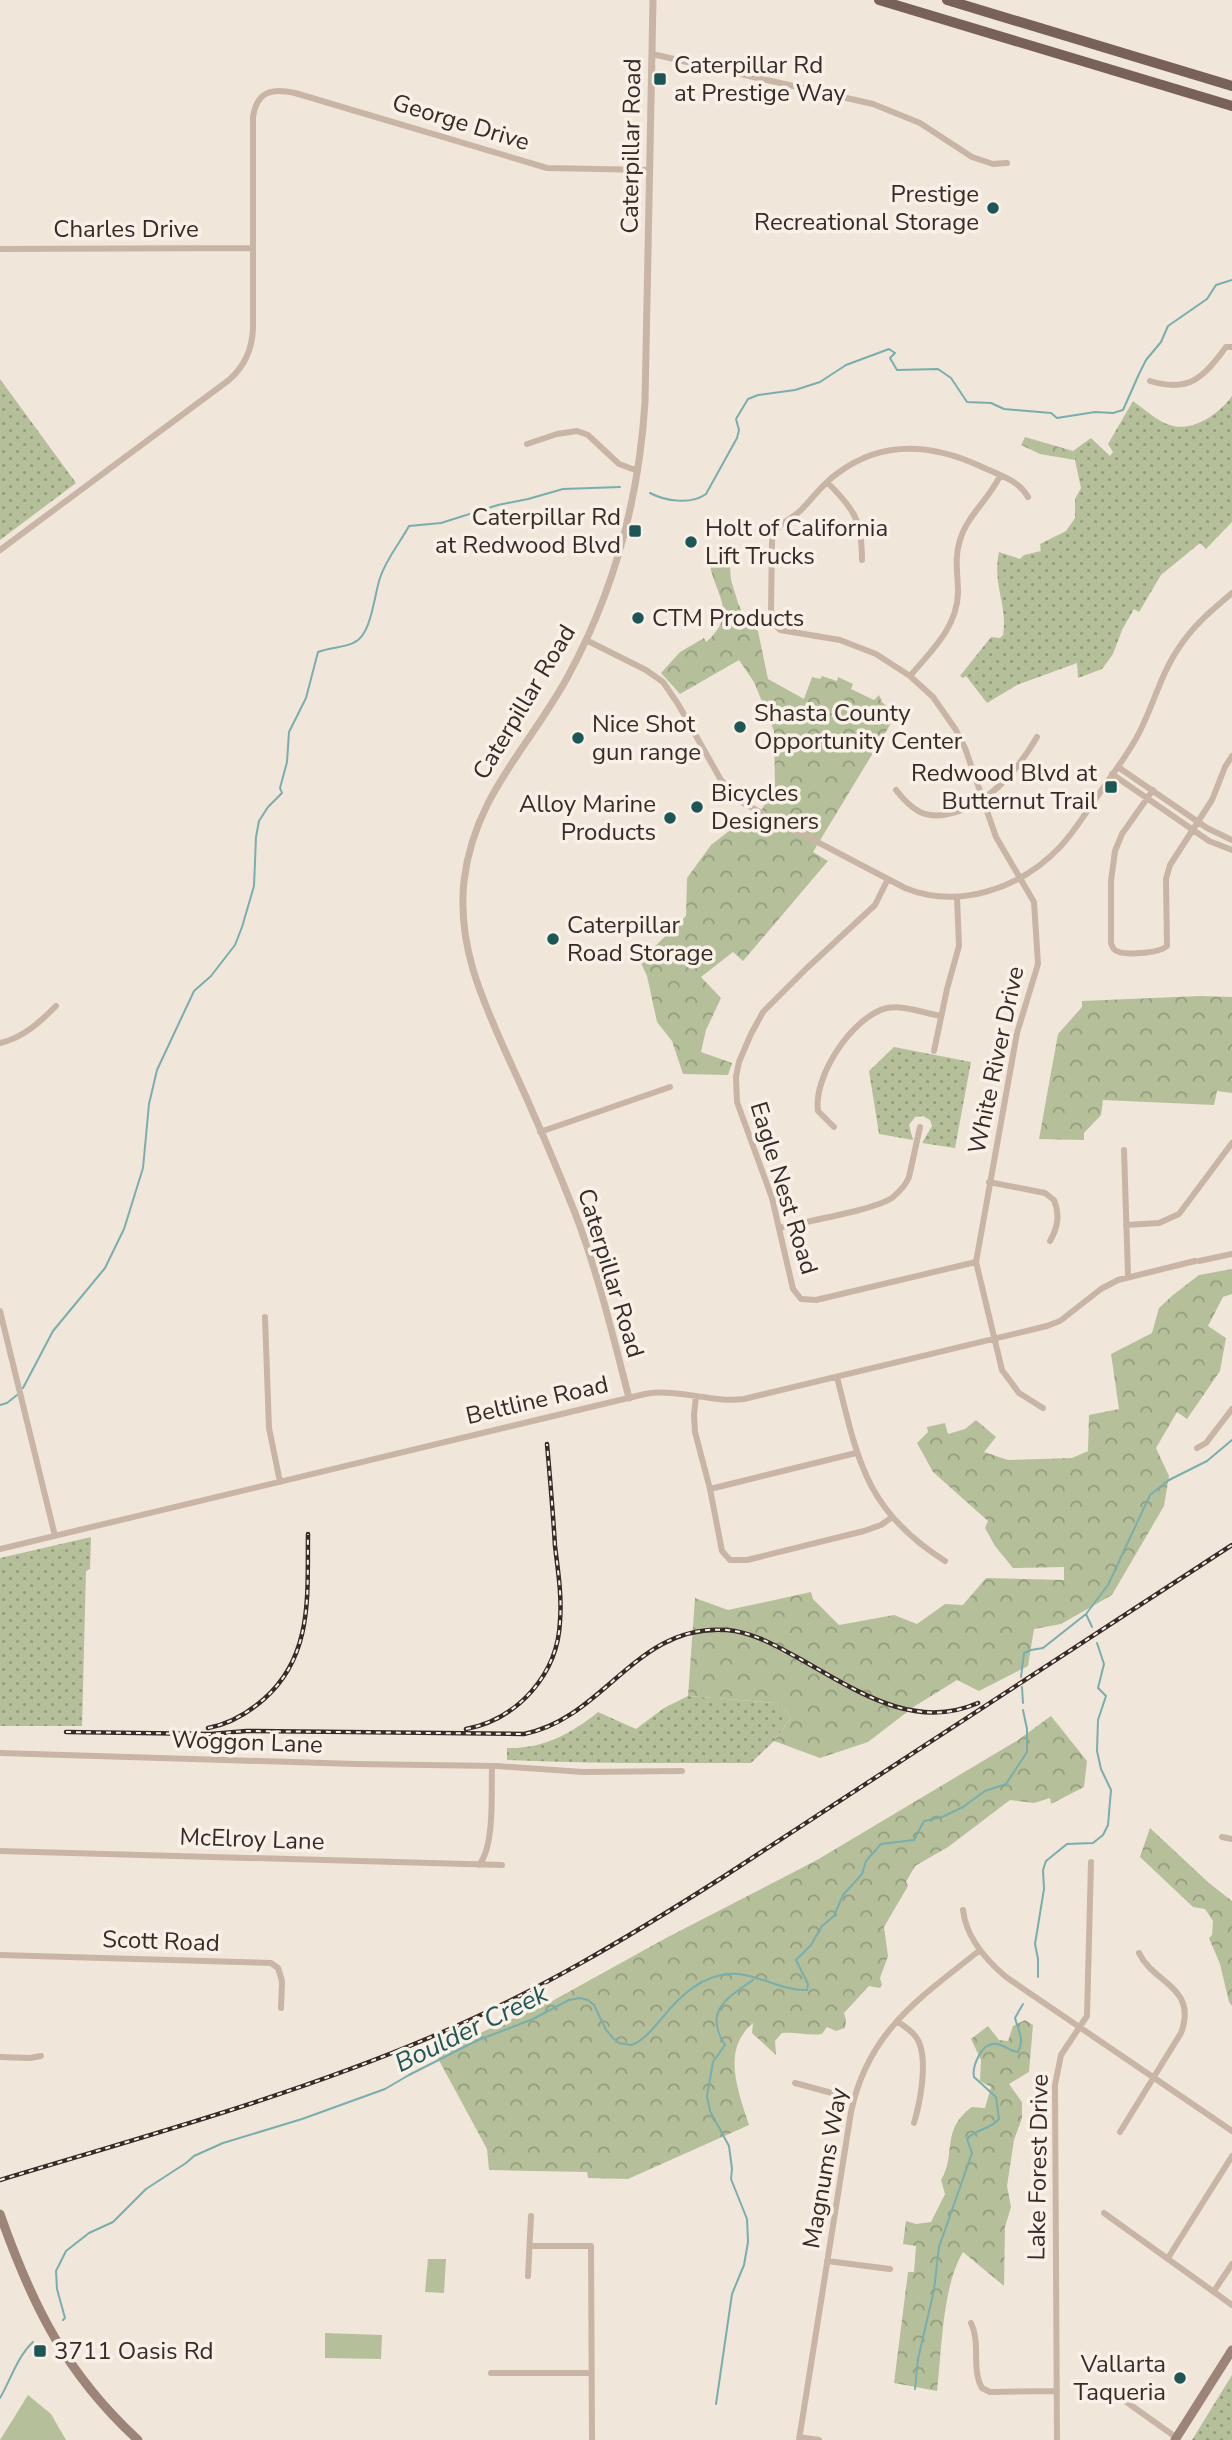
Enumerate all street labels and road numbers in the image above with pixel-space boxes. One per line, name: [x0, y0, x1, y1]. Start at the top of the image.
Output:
street label: Caterpillar Road: [613, 58, 649, 234]
street label: George Drive: [388, 86, 534, 158]
street label: Charles Drive: [53, 213, 199, 245]
street label: Caterpillar Road: [465, 619, 583, 785]
street label: White River Drive: [960, 963, 1032, 1157]
street label: Eagle Nest Road: [743, 1098, 825, 1278]
street label: Caterpillar Road: [570, 1185, 652, 1361]
street label: Beltline Road: [463, 1368, 611, 1432]
street label: Woggon Lane: [171, 1723, 323, 1761]
street label: McElroy Lane: [179, 1820, 325, 1858]
street label: Scott Road: [102, 1923, 220, 1959]
street label: Lake Forest Drive: [1020, 2073, 1056, 2261]
street label: Magnums Way: [795, 2084, 855, 2251]

